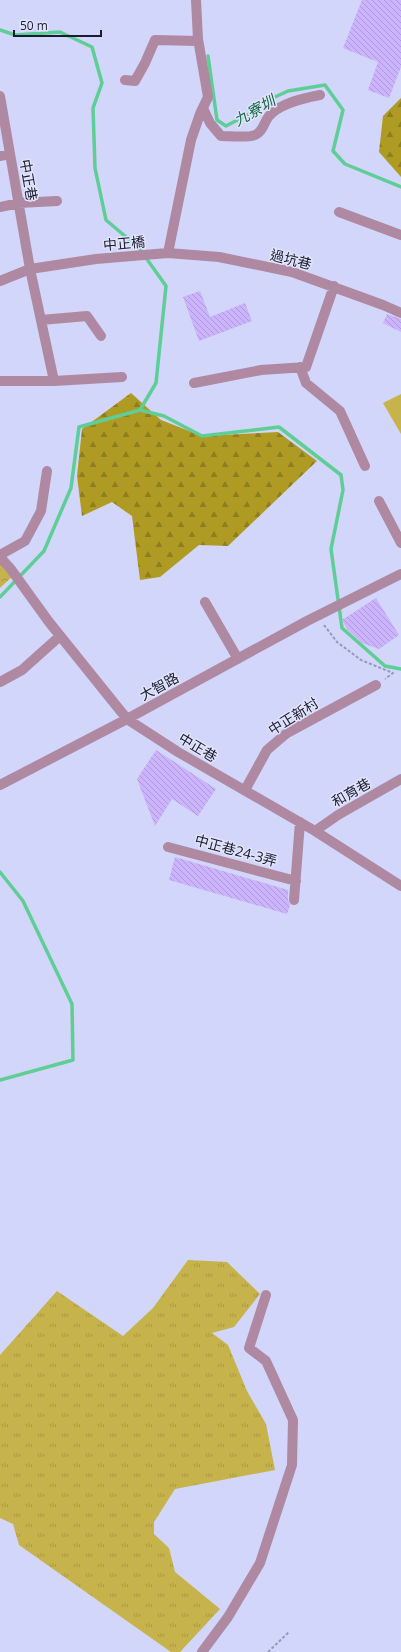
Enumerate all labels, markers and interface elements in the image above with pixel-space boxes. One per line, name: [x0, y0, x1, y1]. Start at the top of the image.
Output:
scale bar: [14, 12, 101, 38]
text: 50 m: [20, 17, 48, 34]
water label: 九寮圳: [230, 89, 280, 130]
street label: 中正巷: [16, 158, 42, 202]
street label: 中正橋: [102, 232, 146, 254]
street label: 過坑巷: [268, 245, 314, 273]
street label: 大智路: [136, 668, 182, 704]
street label: 中正新村: [264, 693, 322, 739]
street label: 中正巷: [175, 728, 221, 766]
street label: 和育巷: [328, 773, 374, 811]
street label: 中正巷24-3弄: [193, 830, 279, 870]

